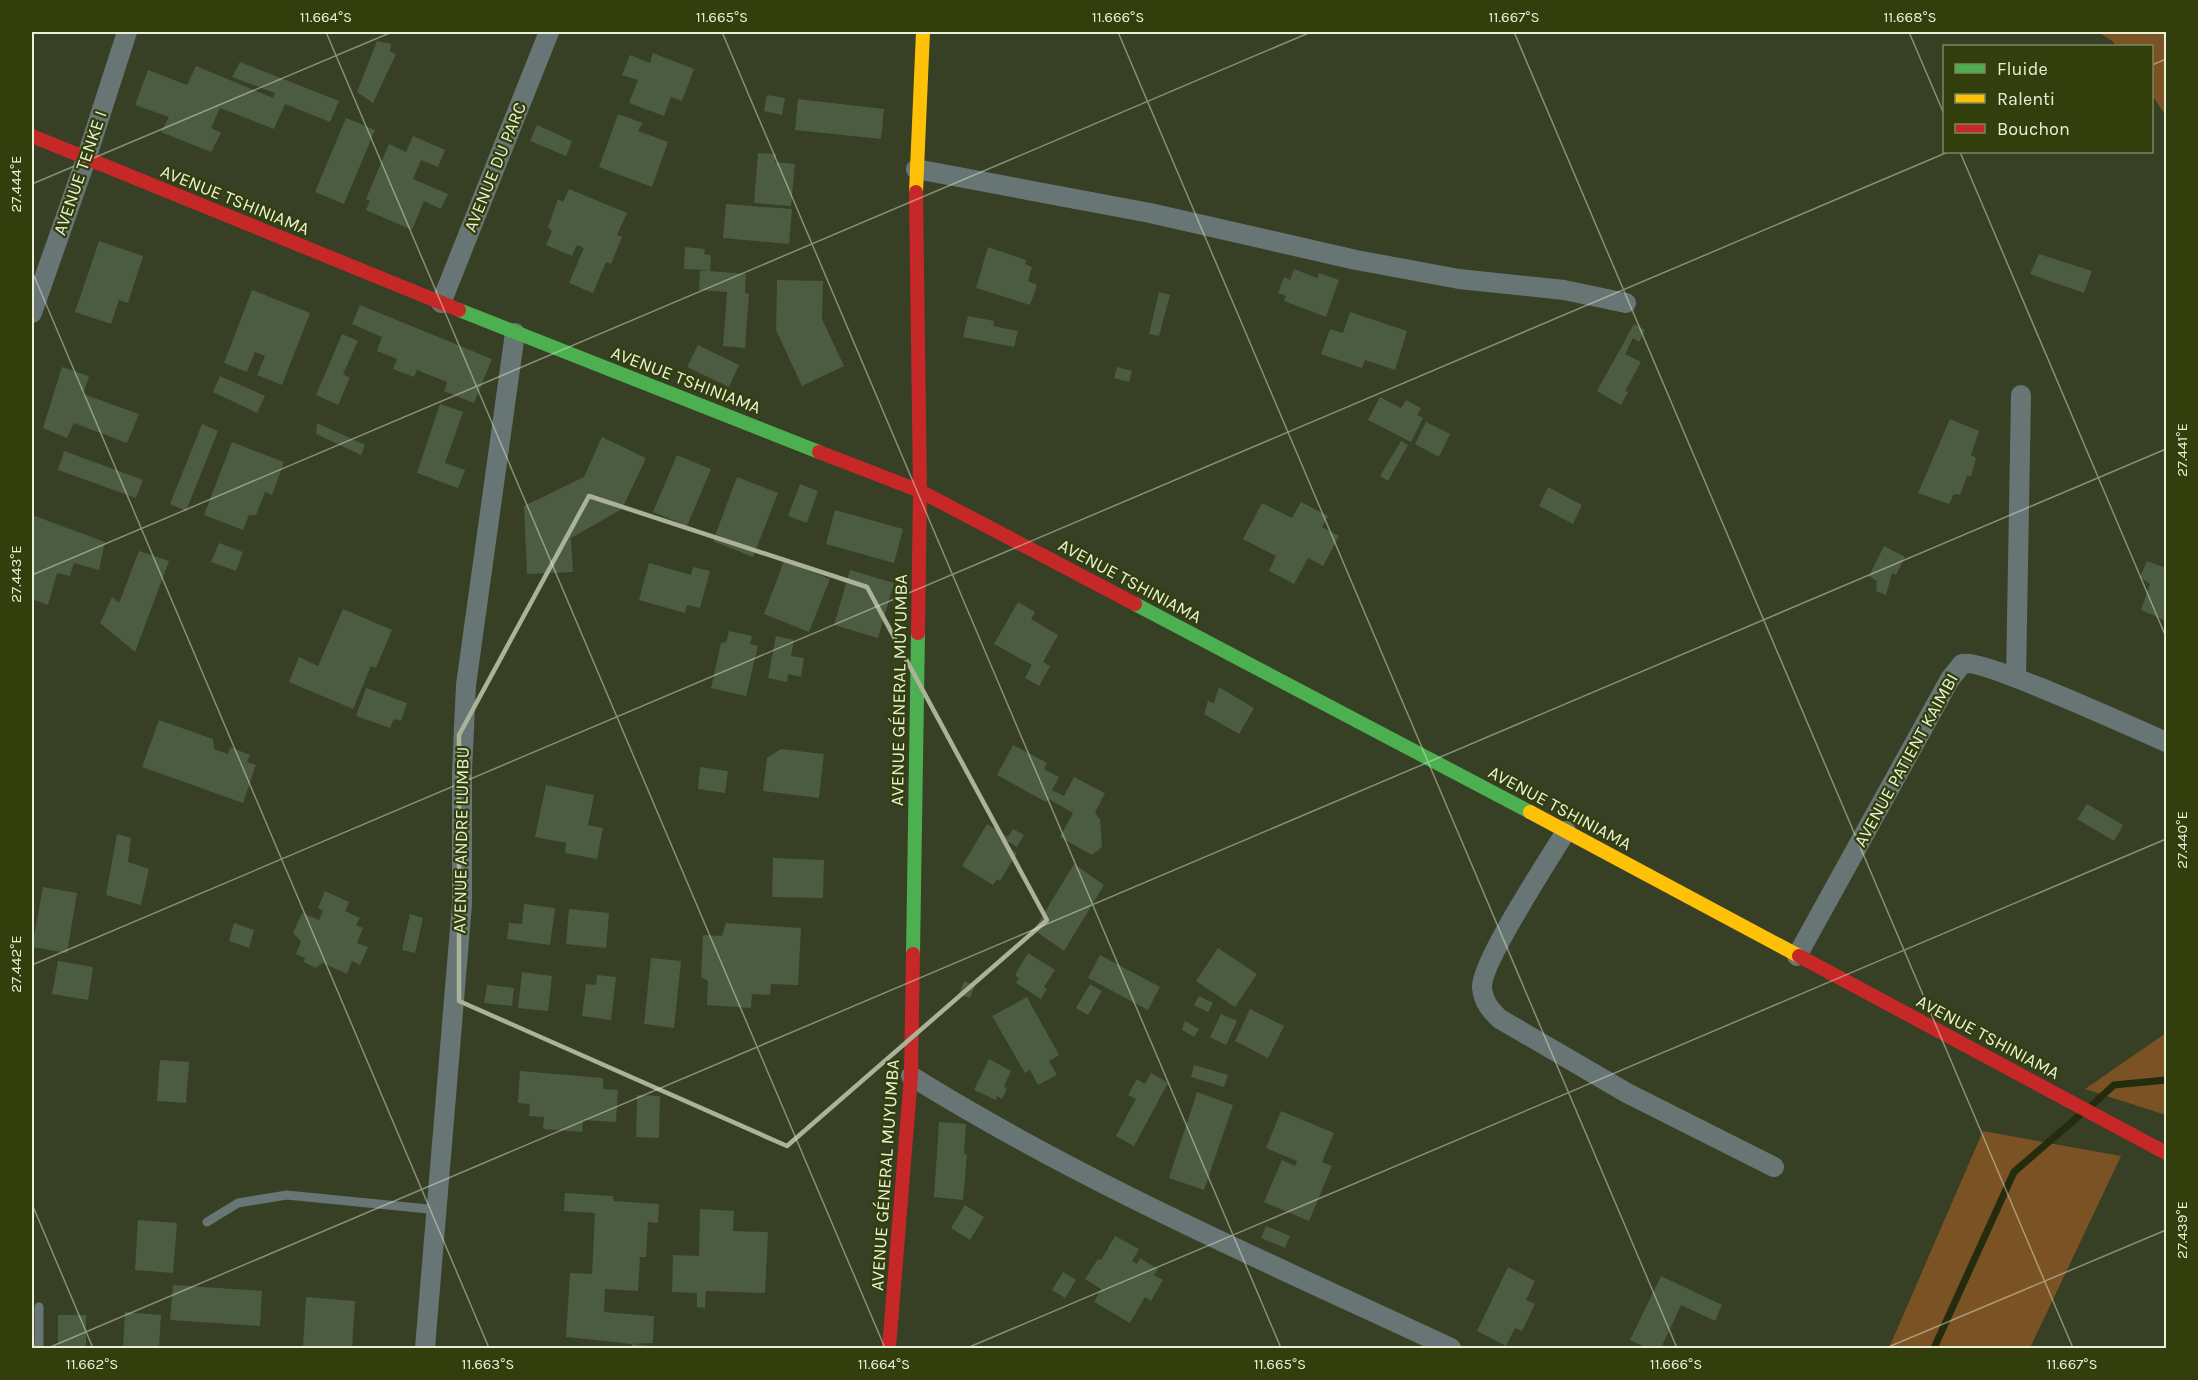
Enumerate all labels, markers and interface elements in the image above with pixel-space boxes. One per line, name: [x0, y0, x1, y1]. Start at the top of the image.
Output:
text: 11.664°S: [300, 8, 352, 26]
text: 11.665°S: [696, 8, 748, 26]
text: 11.666°S: [1092, 8, 1144, 26]
text: 11.667°S: [1489, 8, 1540, 26]
text: 11.668°S: [1883, 8, 1937, 26]
legend: [1943, 45, 2153, 153]
text: Fluide: [1997, 58, 2048, 80]
text: Ralenti: [1997, 88, 2055, 110]
street label: AVENUE DU PARC: [459, 99, 531, 235]
street label: AVENUE TENKE I: [48, 108, 112, 238]
text: Bouchon: [1997, 118, 2070, 140]
text: 27.444°E: [7, 155, 25, 213]
street label: AVENUE TSHINIAMA: [157, 160, 313, 240]
street label: AVENUE TSHINIAMA: [608, 341, 764, 419]
text: 27.441°E: [2173, 423, 2191, 477]
street label: AVENUE TSHINIAMA: [1055, 534, 1205, 628]
text: 27.443°E: [7, 545, 25, 603]
street label: AVENUE GÉNERAL MUYUMBA: [885, 574, 912, 806]
street label: AVENUE PATIENT KAIMBI: [1849, 669, 1963, 851]
street label: AVENUE ANDRE LUMBU: [448, 746, 474, 934]
street label: AVENUE TSHINIAMA: [1485, 761, 1635, 855]
text: 27.440°E: [2173, 811, 2191, 869]
text: 27.442°E: [7, 935, 25, 993]
street label: AVENUE TSHINIAMA: [1913, 990, 2063, 1084]
street label: AVENUE GÉNERAL MUYUMBA: [865, 1058, 904, 1292]
text: 27.439°E: [2173, 1201, 2191, 1259]
text: 11.662°S: [66, 1355, 118, 1373]
text: 11.663°S: [462, 1355, 514, 1373]
text: 11.664°S: [858, 1355, 910, 1373]
text: 11.665°S: [1254, 1355, 1306, 1373]
text: 11.666°S: [1650, 1355, 1702, 1373]
text: 11.667°S: [2047, 1355, 2098, 1373]

